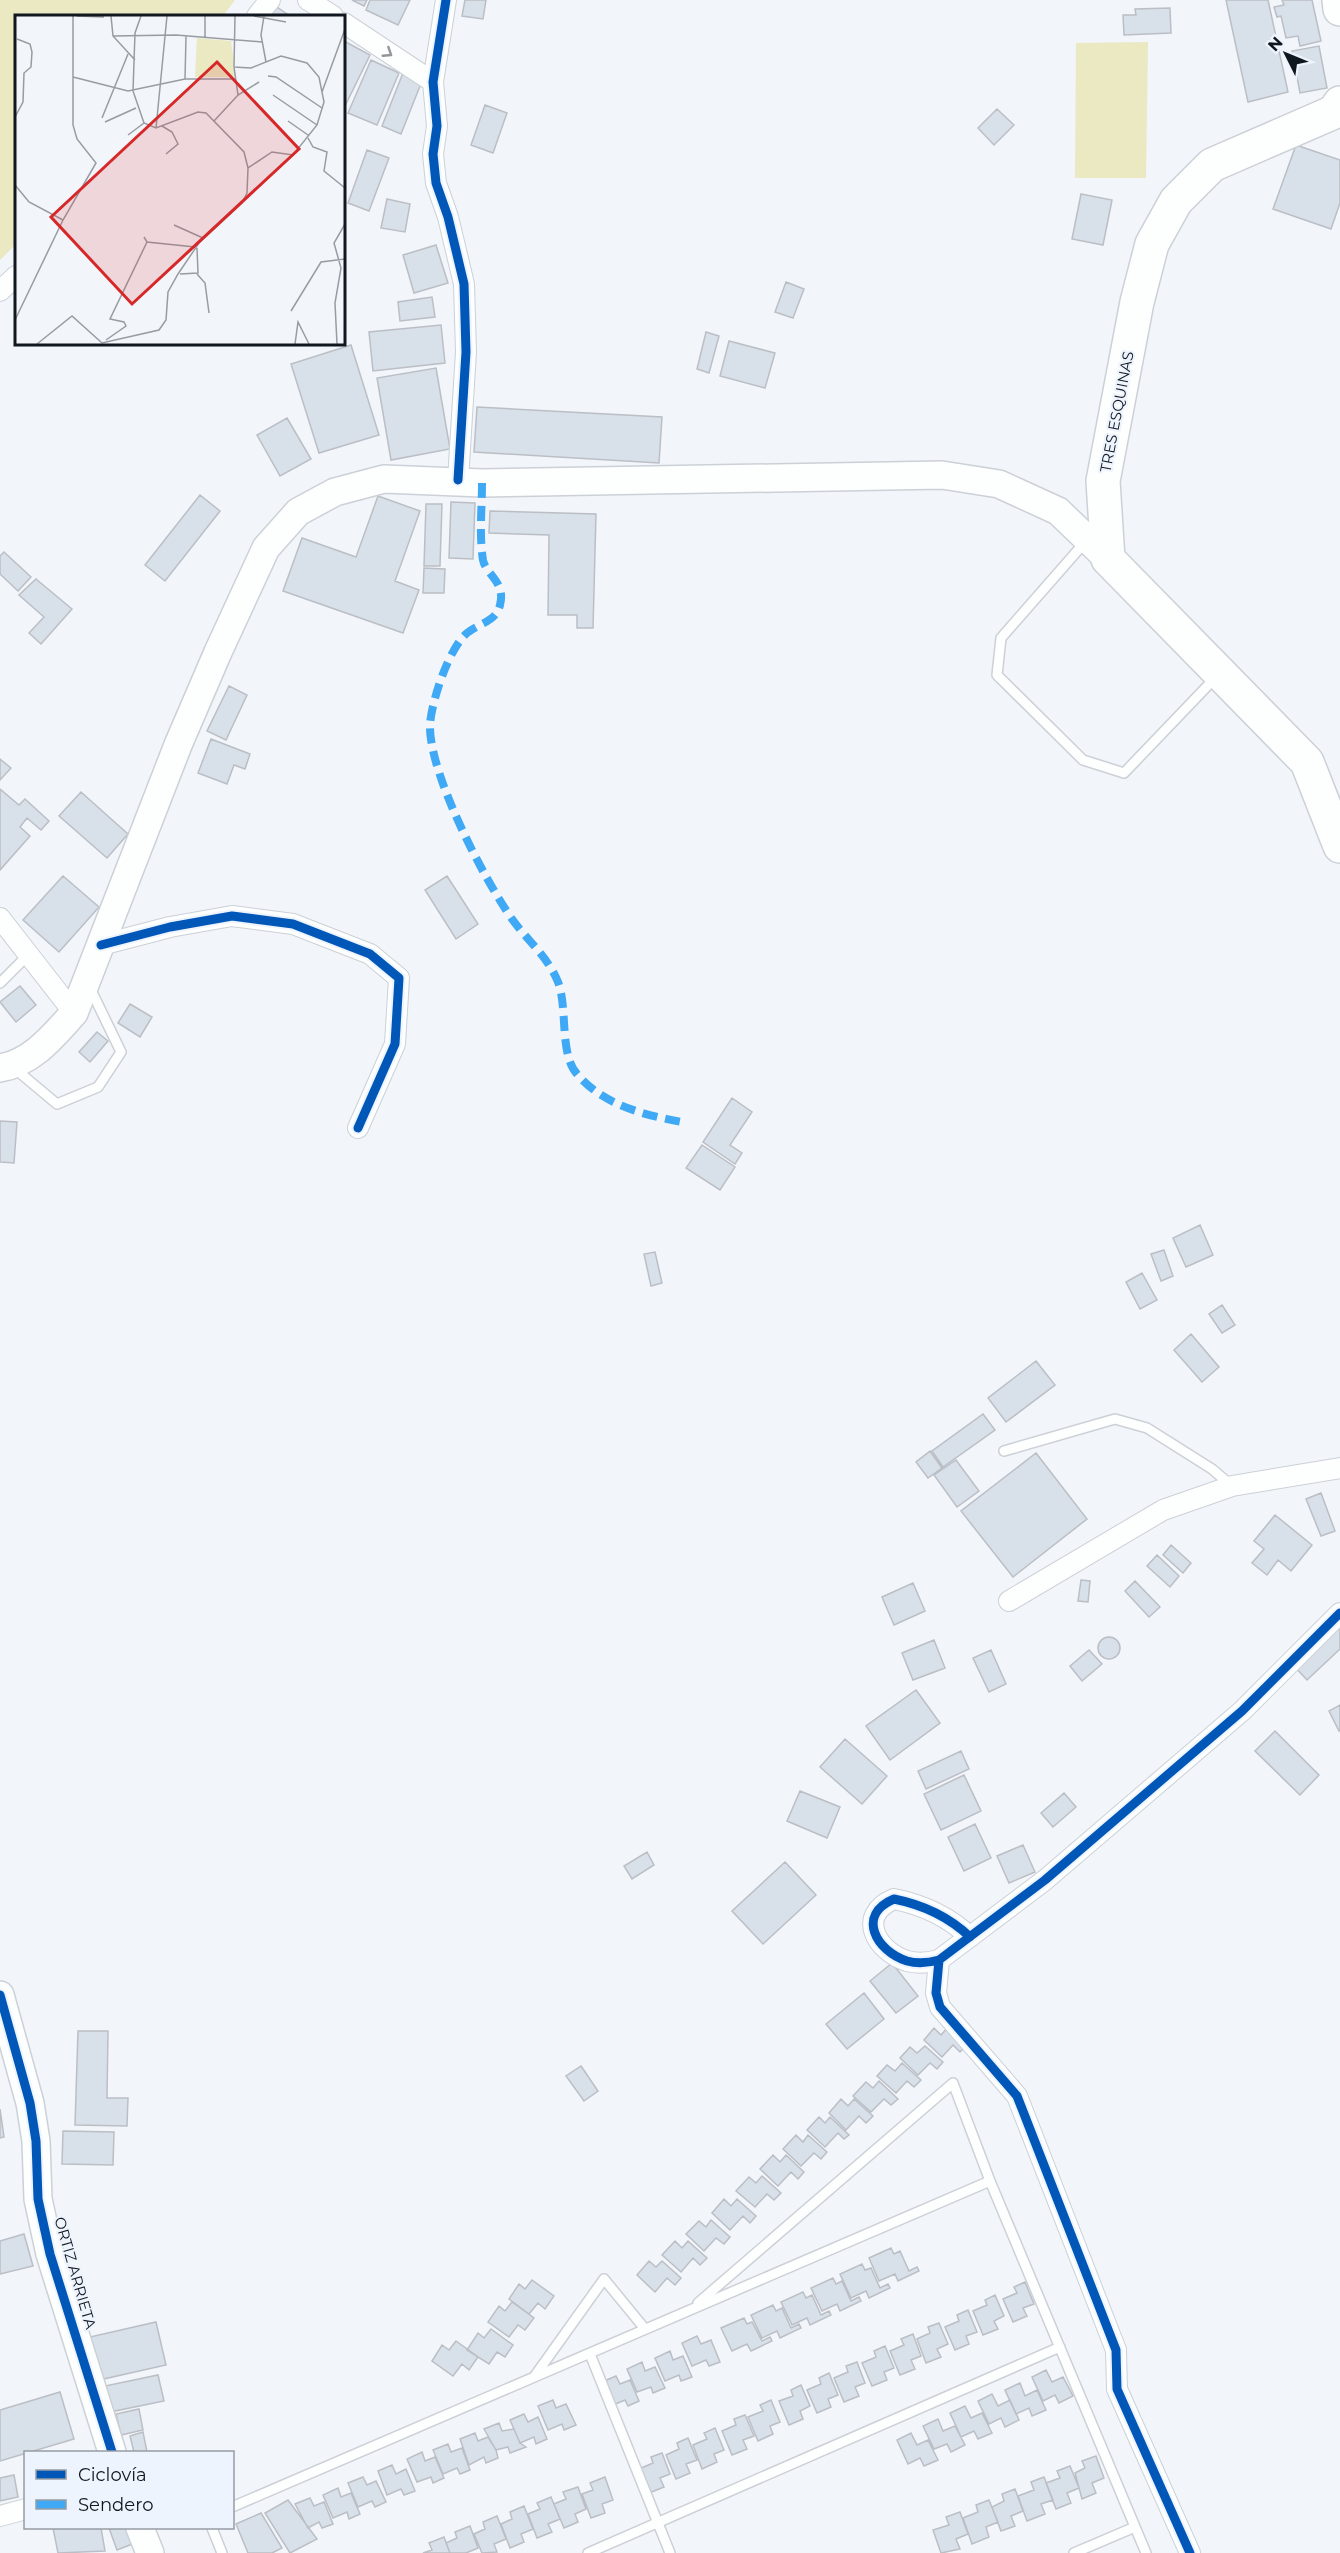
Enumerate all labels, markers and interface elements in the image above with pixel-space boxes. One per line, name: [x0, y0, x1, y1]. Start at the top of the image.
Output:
inset map: [15, 15, 345, 345]
north arrow: [1256, 24, 1316, 84]
text: N: [1264, 33, 1287, 55]
one-way arrow: [381, 46, 392, 57]
street label: TRES ESQUINAS: [1095, 350, 1138, 474]
street label: ORTIZ ARRIETA: [50, 2215, 101, 2331]
legend: [24, 2451, 234, 2529]
text: Ciclovía: [78, 2464, 147, 2486]
text: Sendero: [78, 2494, 153, 2516]

